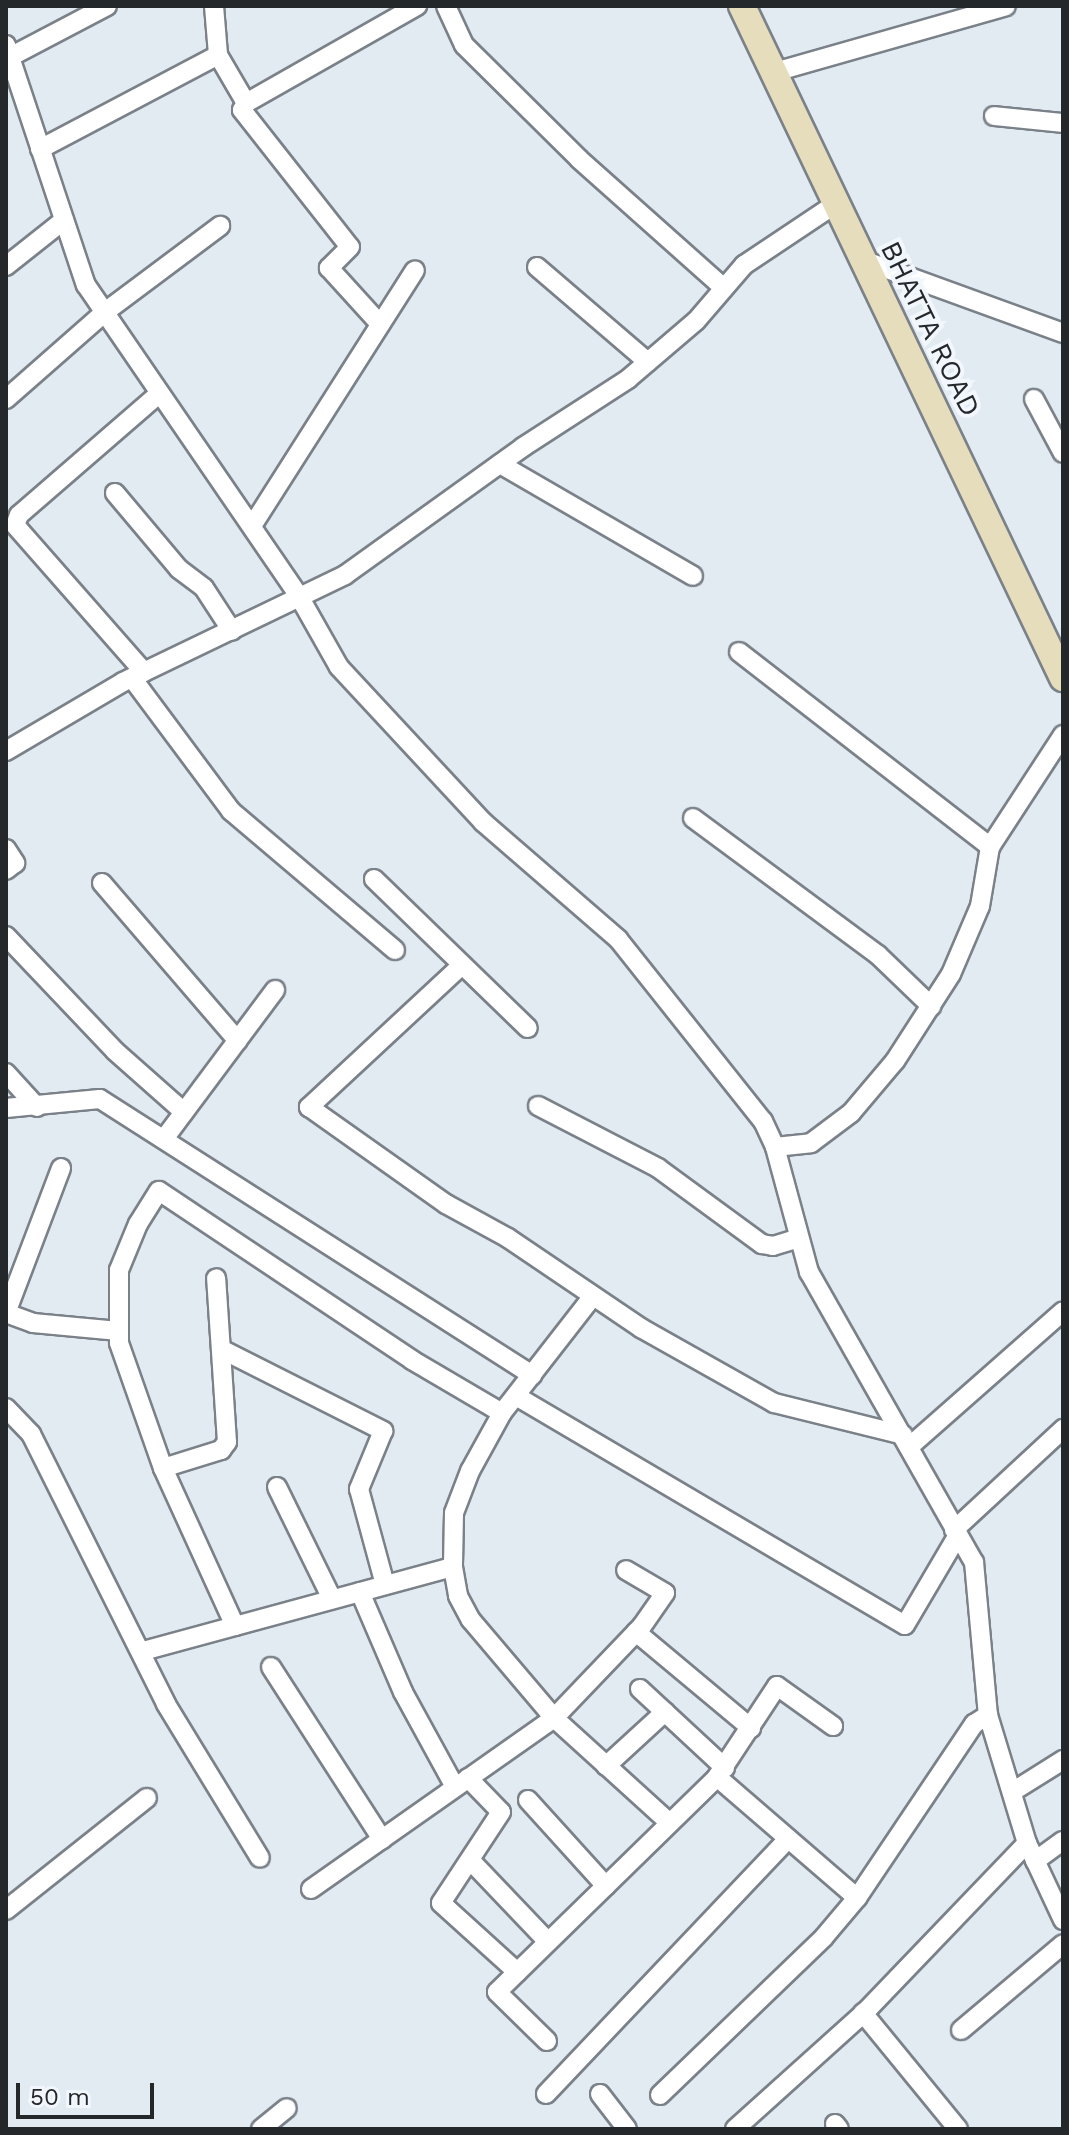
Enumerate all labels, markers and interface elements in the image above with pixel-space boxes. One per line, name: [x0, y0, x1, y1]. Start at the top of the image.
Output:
street label: BHATTA ROAD: [873, 236, 987, 422]
scale bar: [20, 2067, 158, 2117]
text: 50 m: [30, 2083, 90, 2111]

